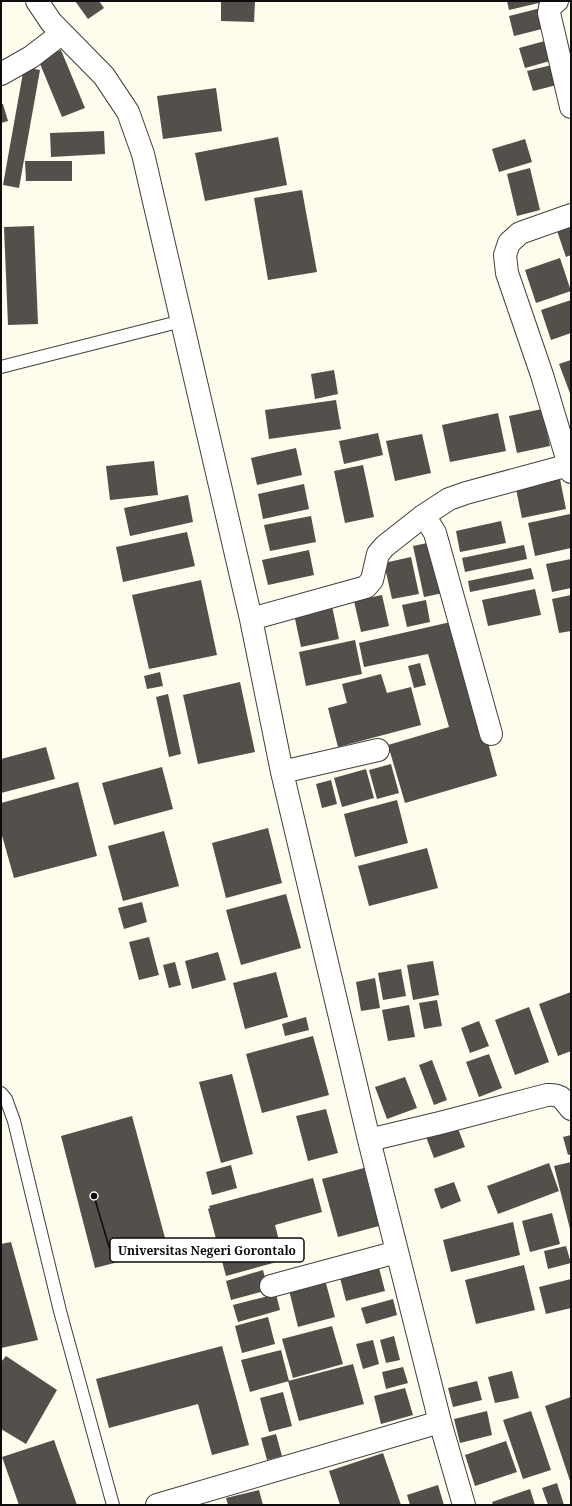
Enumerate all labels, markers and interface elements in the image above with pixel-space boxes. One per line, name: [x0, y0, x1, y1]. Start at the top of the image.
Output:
callout: Universitas Negeri Gorontalo: [110, 1238, 304, 1262]
text: Universitas Negeri Gorontalo: [118, 1242, 296, 1259]

